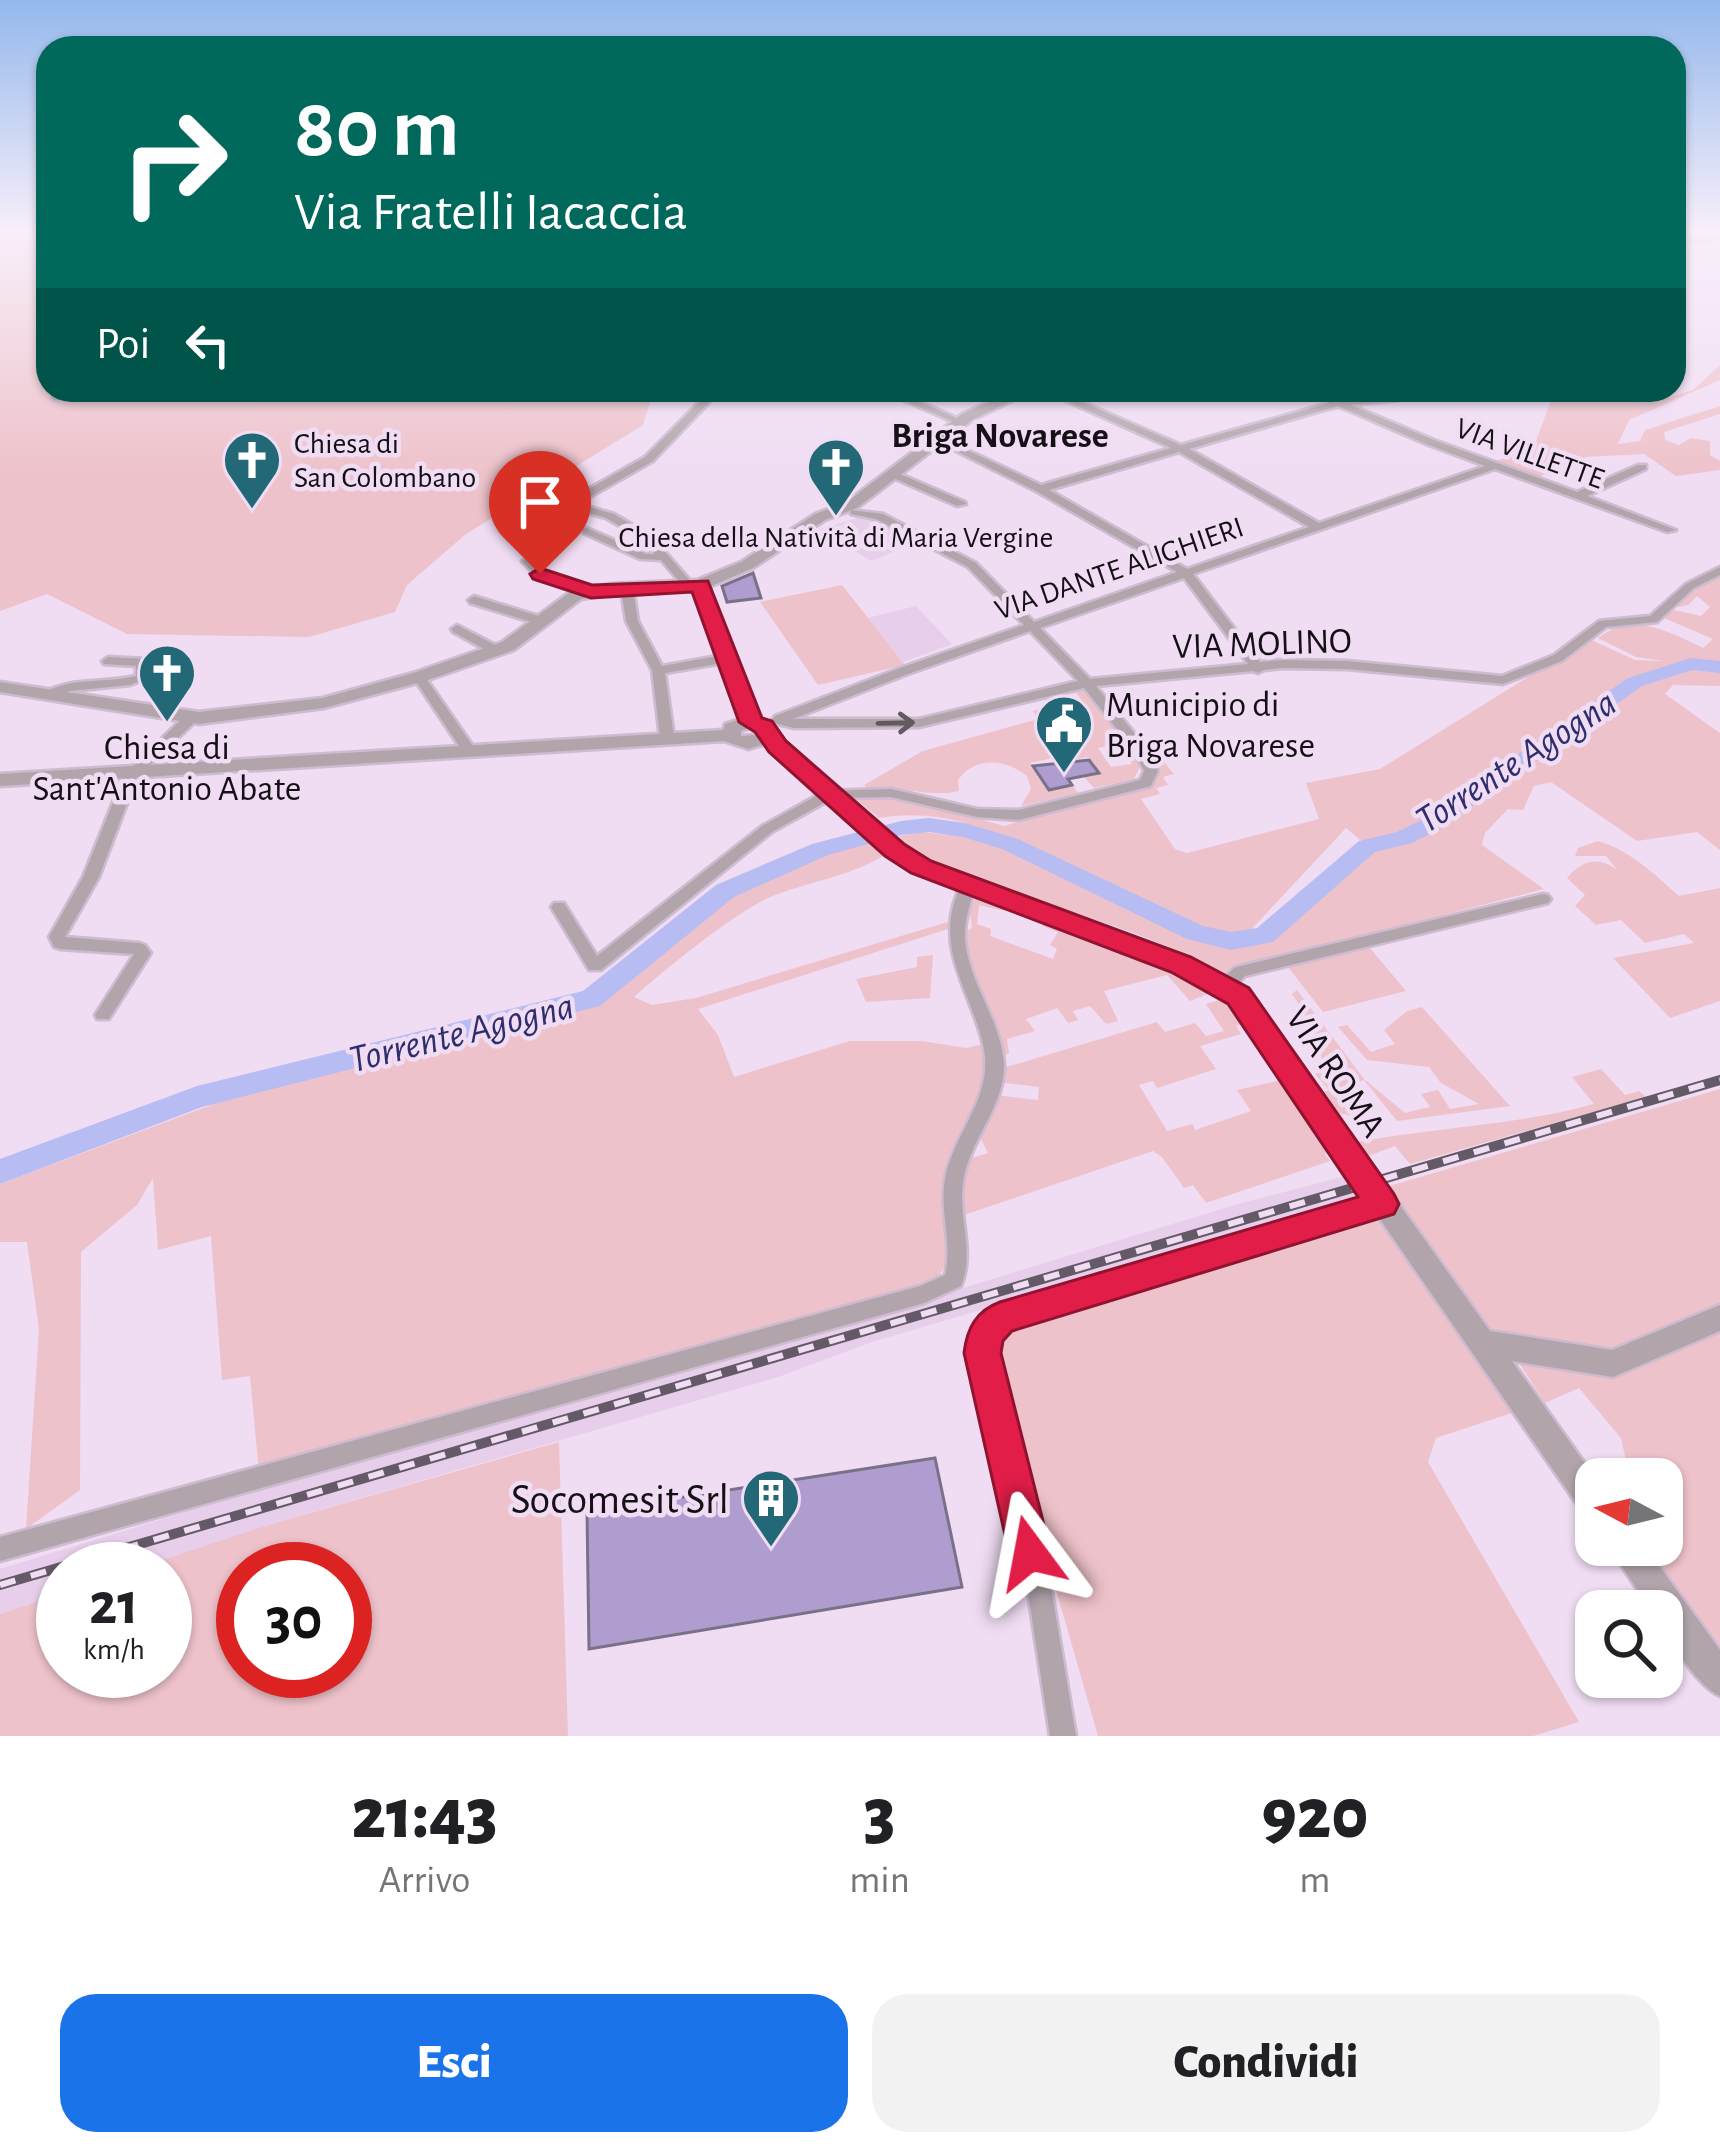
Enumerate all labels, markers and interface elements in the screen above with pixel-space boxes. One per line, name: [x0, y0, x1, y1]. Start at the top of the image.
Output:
icon: right: [96, 84, 252, 240]
text: 80 m: [294, 88, 460, 172]
text: Via Fratelli Iacaccia: [294, 186, 688, 240]
icon: left: [175, 312, 241, 378]
text: Poi: [96, 322, 151, 367]
street label: VIA VILLETTE: [1451, 413, 1608, 495]
district label: Briga Novarese: [891, 418, 1109, 454]
church icon: Chiesa di San Colombano: [221, 429, 283, 511]
place label: Chiesa di San Colombano: [294, 429, 476, 493]
church icon: Chiesa della Natività di Maria Vergine: [805, 436, 867, 518]
pin: [489, 451, 591, 574]
icon: arrive: [507, 469, 573, 535]
street label: VIA DANTE ALIGHIERI: [991, 512, 1248, 626]
place label: Chiesa della Natività di Maria Vergine: [619, 523, 1053, 553]
street label: VIA MOLINO: [1172, 623, 1352, 665]
church icon: Chiesa di Sant'Antonio Abate: [136, 642, 198, 724]
water label: Torrente Agogna: [1409, 683, 1623, 841]
place label: Municipio di Briga Novarese: [1106, 687, 1315, 764]
public building icon: Municipio di Briga Novarese: [1033, 693, 1095, 775]
one-way arrow: [876, 712, 915, 735]
place label: Chiesa di Sant'Antonio Abate: [33, 730, 301, 807]
water label: Torrente Agogna: [345, 987, 578, 1080]
street label: VIA ROMA: [1279, 1001, 1392, 1144]
north arrow: [1575, 1458, 1683, 1566]
map controls: [1575, 1458, 1683, 1698]
building icon: Socomesit Srl: [740, 1467, 802, 1549]
place label: Socomesit Srl: [511, 1479, 729, 1521]
position arrow: [967, 1490, 1093, 1616]
speed limit sign: 30: [216, 1542, 372, 1698]
text: 21: [89, 1575, 139, 1635]
button: search: [1575, 1590, 1683, 1698]
text: km/h: [83, 1635, 145, 1665]
text: 21:43: [352, 1779, 498, 1851]
text: 3: [864, 1779, 895, 1851]
text: 920: [1261, 1779, 1368, 1851]
text: Arrivo: [379, 1861, 471, 1900]
text: min: [849, 1861, 910, 1900]
text: m: [1299, 1861, 1331, 1900]
button: Esci: [60, 1994, 848, 2132]
button: Condividi: [872, 1994, 1660, 2132]

